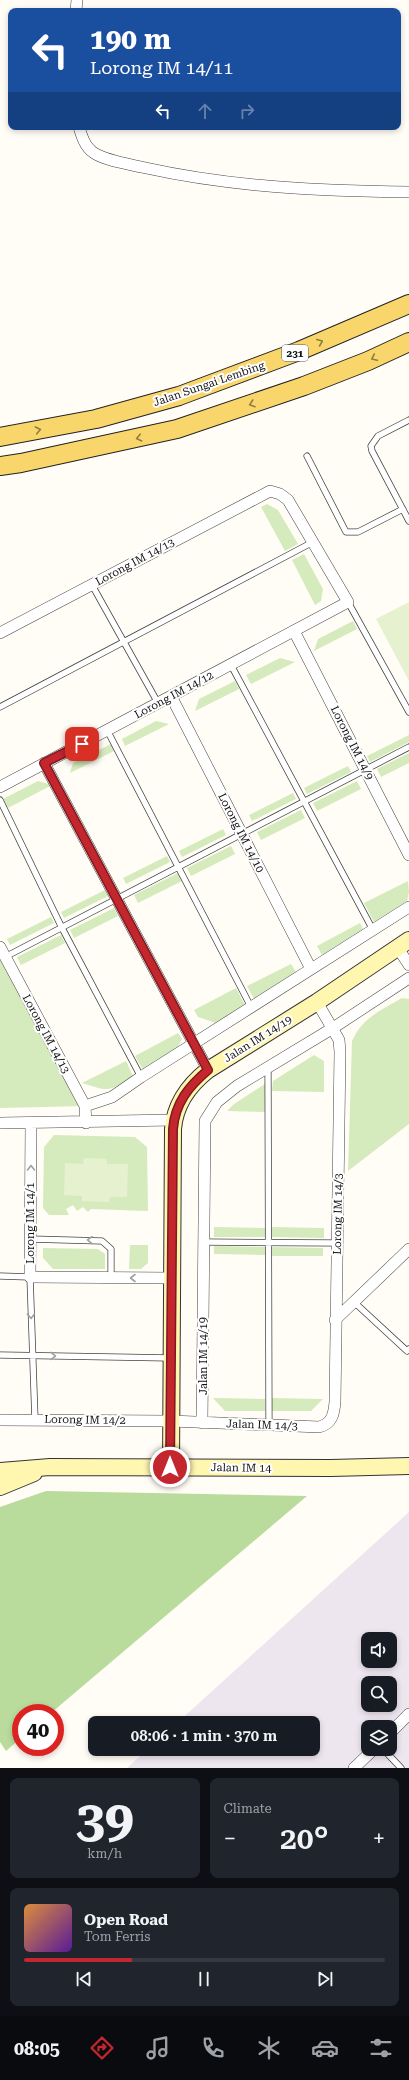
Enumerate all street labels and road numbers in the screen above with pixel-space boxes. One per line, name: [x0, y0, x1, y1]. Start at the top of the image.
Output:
road number: 231: [282, 345, 308, 361]
street label: Jalan Sungai Lembing: [152, 359, 267, 409]
street label: Lorong IM 14/13: [93, 536, 177, 588]
street label: Lorong IM 14/12: [132, 669, 216, 721]
street label: Lorong IM 14/9: [328, 704, 376, 782]
street label: Lorong IM 14/10: [215, 791, 267, 875]
street label: Lorong IM 14/13: [20, 992, 72, 1076]
street label: Jalan IM 14/19: [222, 1013, 294, 1065]
street label: Lorong IM 14/3: [331, 1173, 345, 1255]
street label: Lorong IM 14/1: [24, 1182, 37, 1264]
street label: Jalan IM 14/19: [197, 1317, 210, 1395]
street label: Lorong IM 14/2: [44, 1413, 126, 1427]
street label: Jalan IM 14/3: [226, 1417, 298, 1433]
street label: Jalan IM 14: [210, 1461, 272, 1475]

